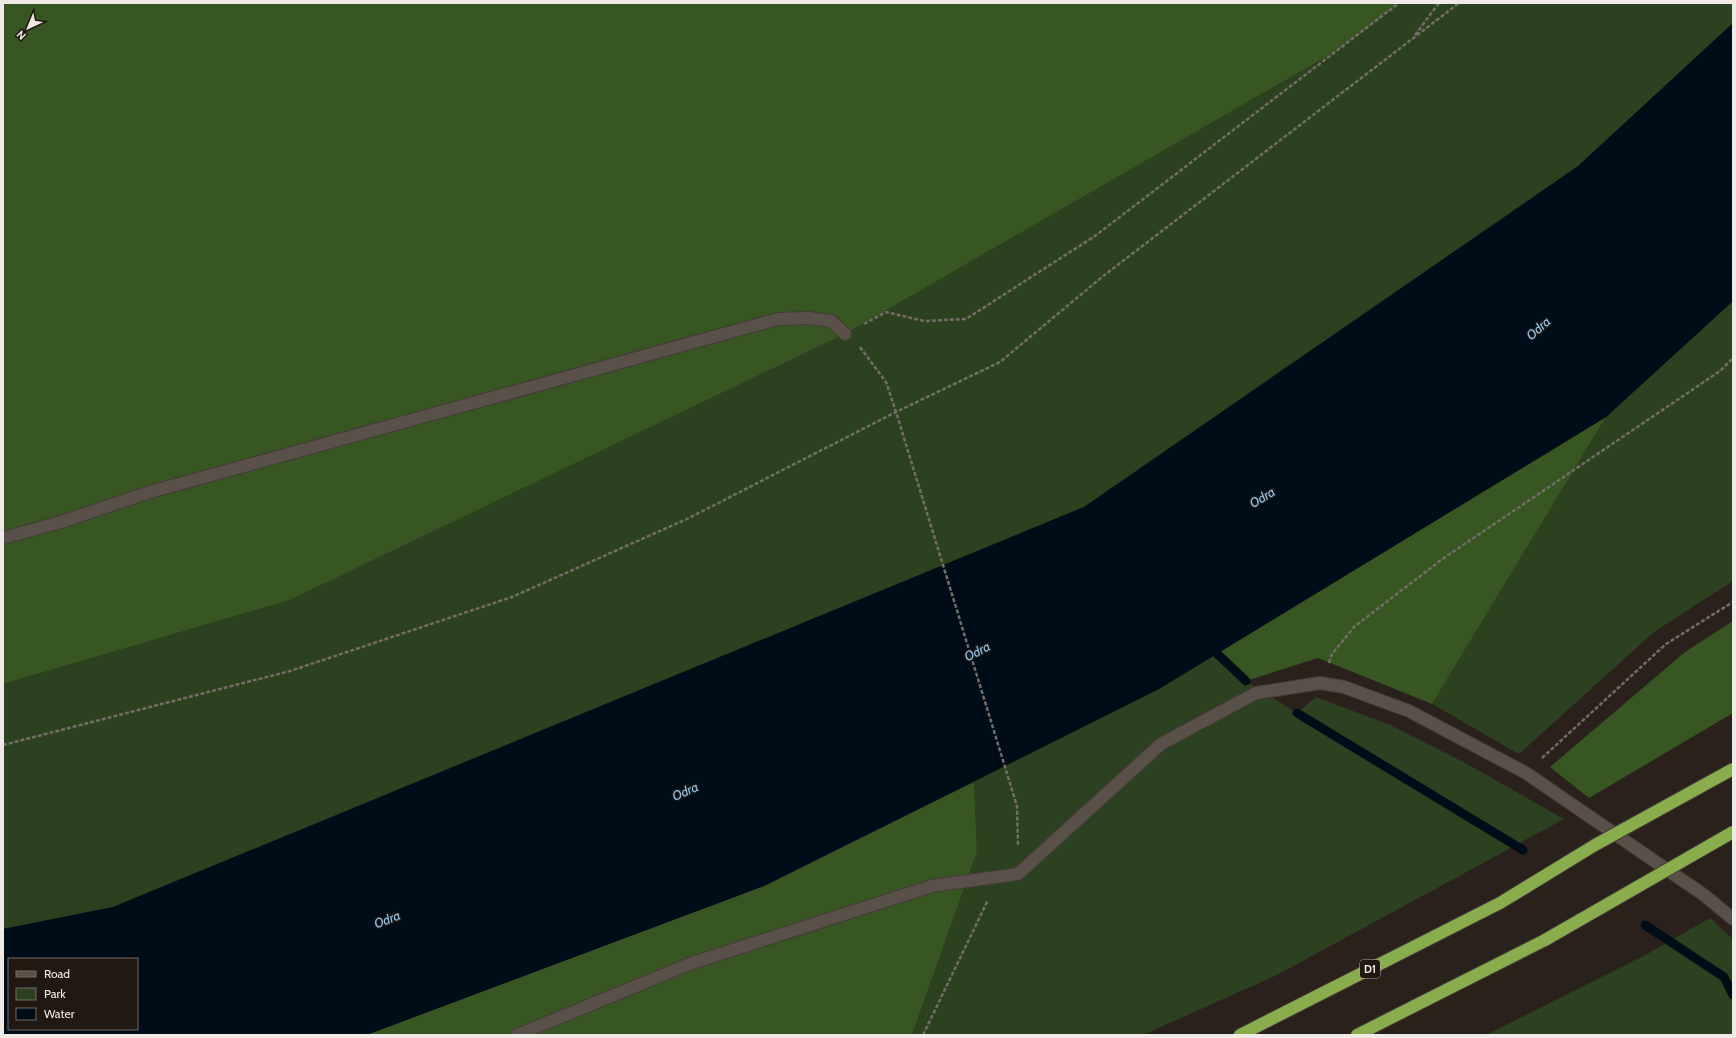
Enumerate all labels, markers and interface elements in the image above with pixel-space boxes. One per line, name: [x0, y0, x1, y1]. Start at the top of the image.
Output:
north arrow: [8, 8, 48, 48]
text: N: [13, 27, 29, 43]
water label: Odra: [1523, 313, 1553, 343]
water label: Odra: [1246, 483, 1278, 511]
water label: Odra: [961, 638, 993, 664]
water label: Odra: [669, 778, 701, 804]
water label: Odra: [372, 907, 402, 931]
legend: [8, 958, 138, 1030]
road number: D1: [1360, 960, 1380, 978]
text: Road: [44, 966, 70, 981]
text: Park: [44, 986, 66, 1001]
text: Water: [44, 1006, 75, 1021]

